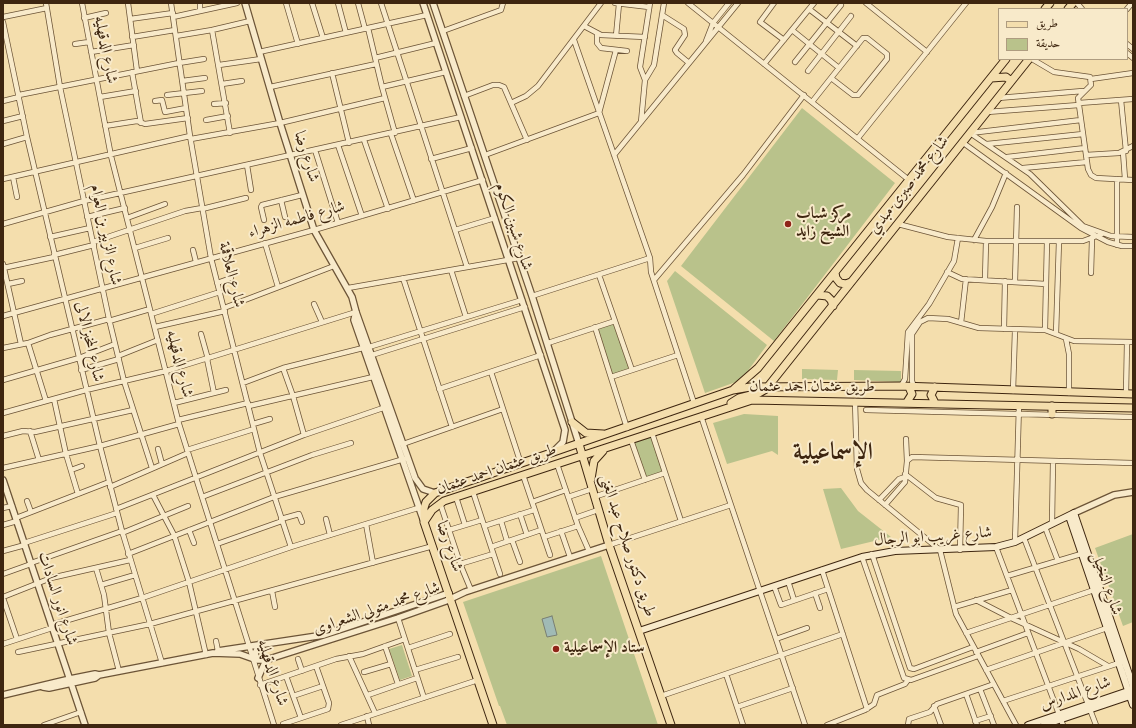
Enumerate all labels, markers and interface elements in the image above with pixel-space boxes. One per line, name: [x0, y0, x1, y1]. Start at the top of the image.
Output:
legend: [998, 8, 1128, 60]
street label: شارع الدقهليه: [88, 14, 120, 86]
text: طريق: [1036, 15, 1058, 33]
text: حديقة: [1036, 35, 1060, 53]
street label: شارع رضا: [288, 129, 322, 185]
street label: شارع محمد صبرى مبدي: [866, 133, 954, 239]
street label: شارع شبين الكوم: [489, 181, 535, 273]
street label: شارع الزبير بن العوام: [84, 183, 124, 287]
street label: شارع فاطمه الزهراء: [247, 198, 347, 244]
place label: مركز شباب الشيخ زايد: [796, 205, 851, 243]
marker: مركز شباب الشيخ زايد: [783, 219, 793, 229]
street label: شارع العلاقمة: [213, 240, 247, 310]
street label: شارع المخبز الالى: [69, 300, 107, 384]
street label: شارع الدقهليه: [160, 328, 196, 400]
street label: طريق عثمان احمد عثمان: [749, 378, 875, 398]
street label: طريق عثمان احمد عثمان: [434, 441, 560, 501]
district label: الإسماعيلية: [793, 441, 873, 469]
street label: طريق دكتور صلاح عبد الغنى: [594, 472, 658, 620]
street label: شارع رضا: [430, 519, 466, 575]
street label: شارع غريب ابو الرجال: [873, 524, 993, 552]
street label: شارع انور السادات: [32, 550, 80, 648]
street label: شارع النخيل: [1085, 550, 1125, 618]
street label: شارع محمد متولي الشعراوى: [311, 579, 443, 641]
street label: شارع الدقهليه: [251, 637, 291, 709]
place label: ستاد الإسماعيلية: [564, 639, 644, 659]
marker: ستاد الإسماعيلية: [551, 644, 561, 654]
street label: شارع المدارس: [1038, 674, 1114, 716]

